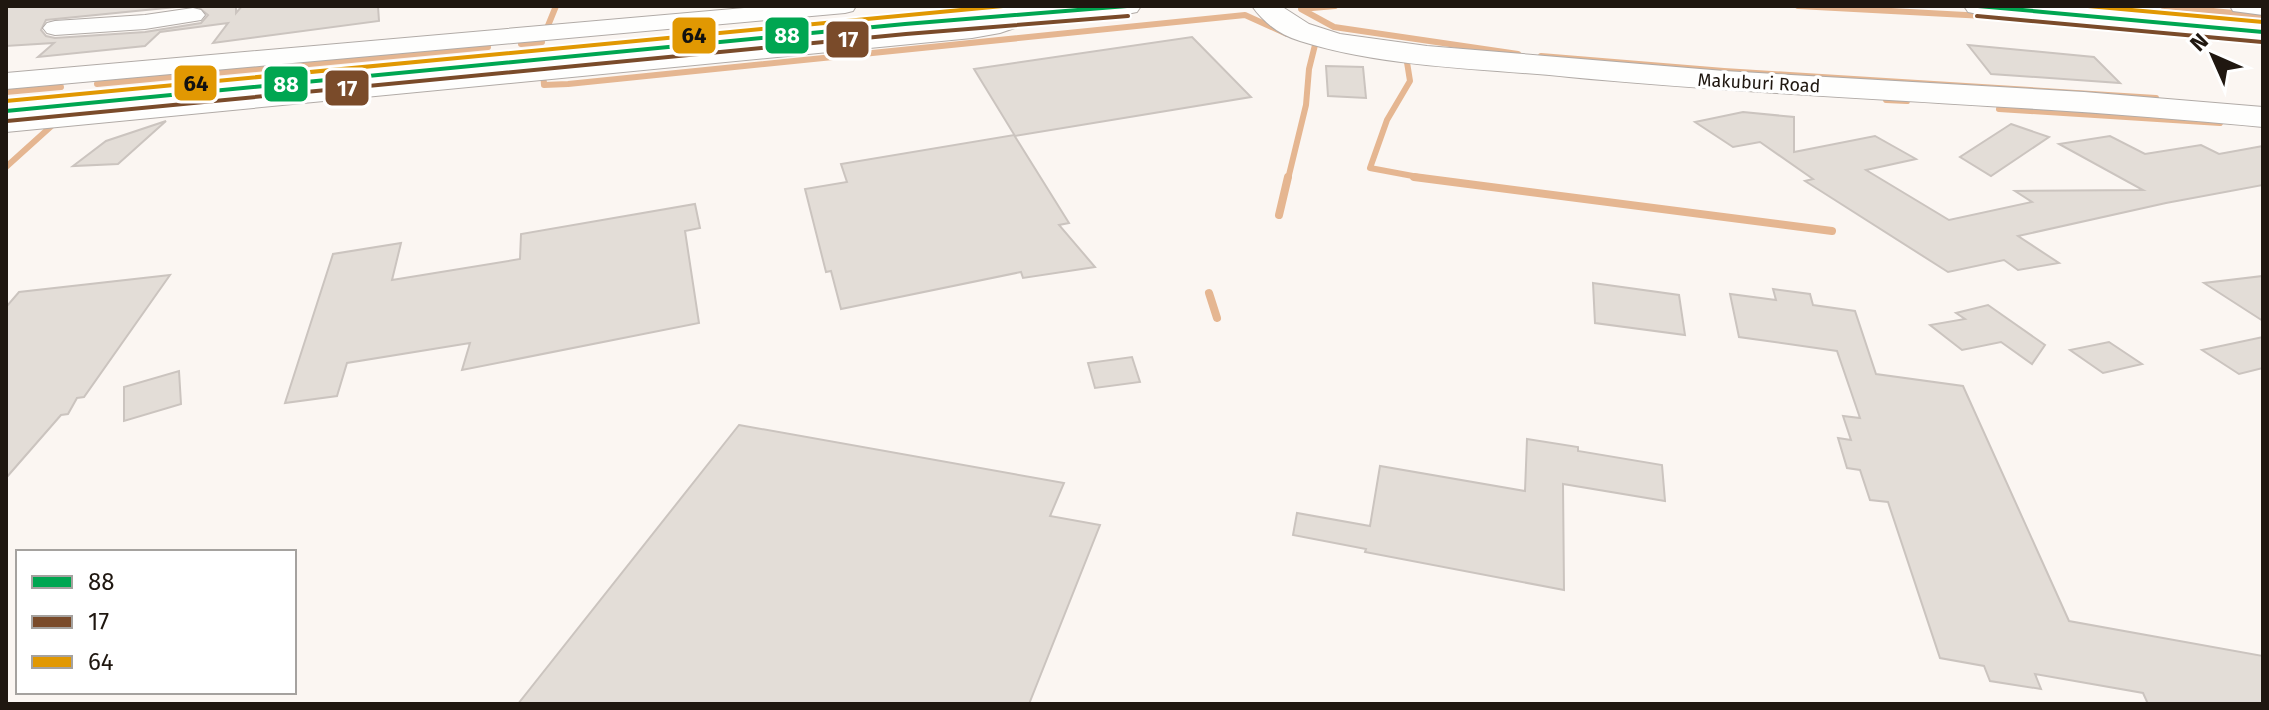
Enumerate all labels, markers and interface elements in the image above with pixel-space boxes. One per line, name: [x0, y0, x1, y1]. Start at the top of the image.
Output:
line badge: 64: [671, 16, 717, 55]
line badge: 88: [764, 16, 810, 55]
north arrow: [2173, 16, 2253, 96]
line badge: 17: [825, 20, 870, 59]
text: 64: [682, 22, 706, 49]
text: 88: [774, 22, 800, 49]
text: 17: [838, 26, 858, 53]
text: N: [2185, 28, 2214, 57]
line badge: 64: [173, 64, 218, 102]
line badge: 88: [263, 65, 309, 103]
line badge: 17: [324, 69, 370, 107]
street label: Makuburi Road: [1697, 69, 1821, 97]
text: 64: [184, 70, 208, 97]
text: 88: [273, 71, 299, 98]
text: 17: [337, 75, 357, 102]
legend: [16, 550, 296, 694]
text: 88: [88, 568, 114, 596]
text: 17: [88, 608, 109, 636]
text: 64: [88, 648, 114, 676]

